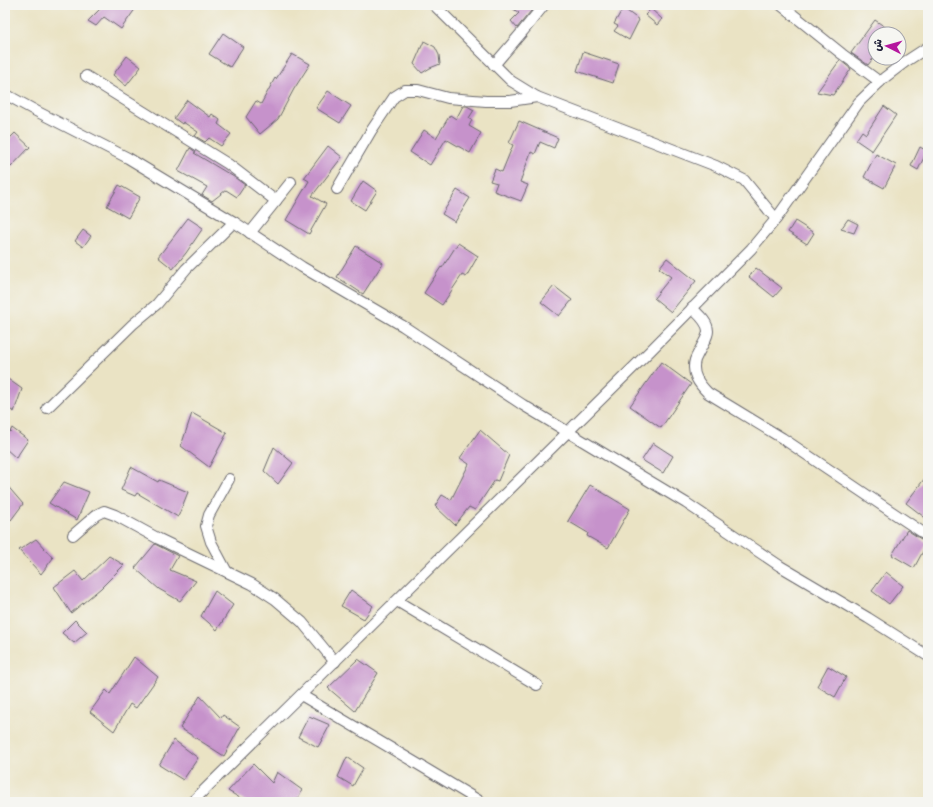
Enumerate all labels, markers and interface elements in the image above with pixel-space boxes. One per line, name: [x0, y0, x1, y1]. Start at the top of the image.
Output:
north arrow: [867, 26, 907, 66]
text: ش: [869, 38, 885, 52]

